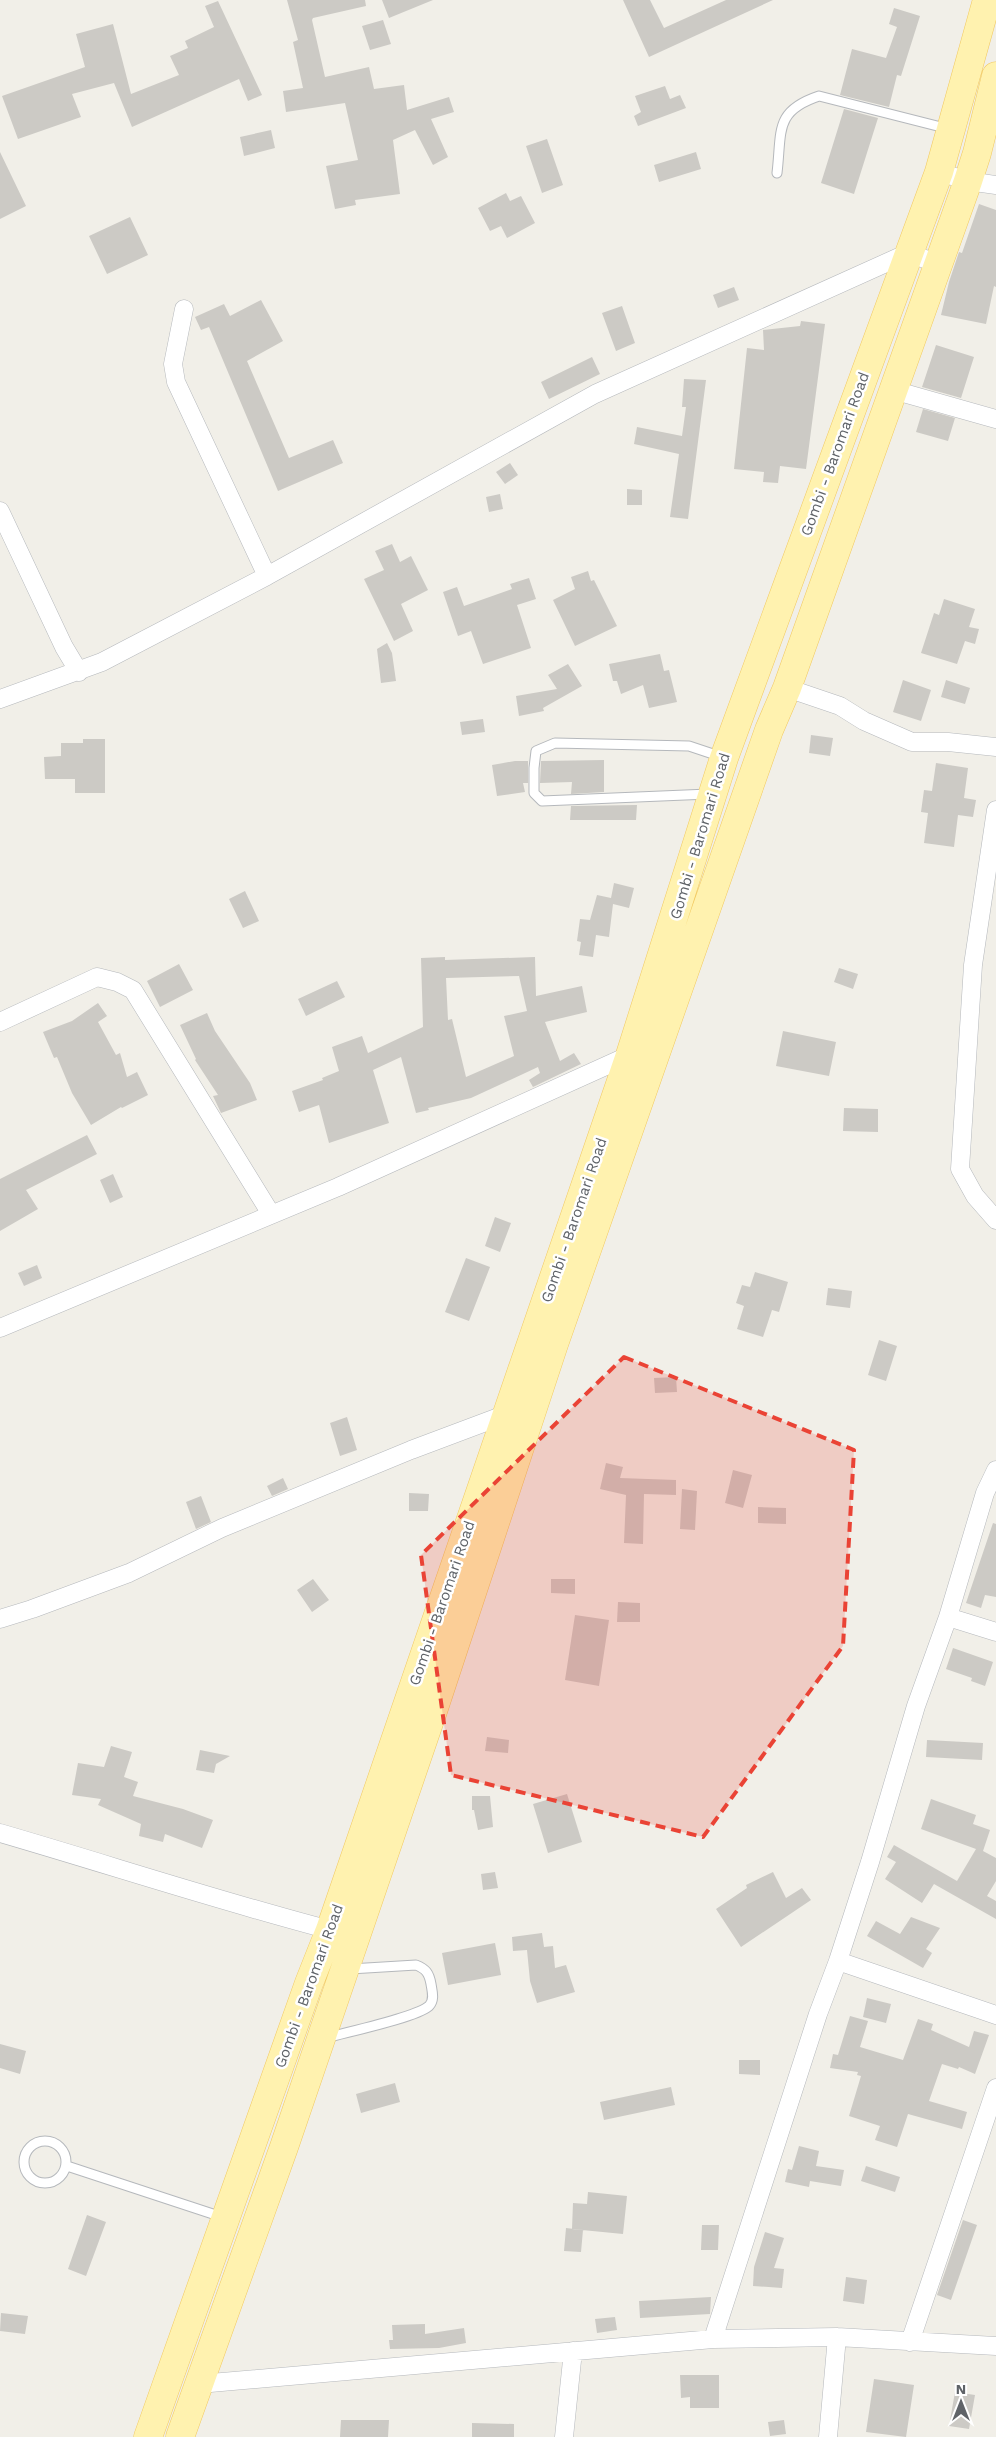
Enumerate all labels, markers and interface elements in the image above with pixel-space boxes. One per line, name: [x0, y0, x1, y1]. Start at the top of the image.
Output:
street label: Gombi - Baromari Road: [797, 370, 873, 538]
street label: Gombi - Baromari Road: [666, 751, 734, 921]
street label: Gombi - Baromari Road: [537, 1135, 611, 1305]
street label: Gombi - Baromari Road: [405, 1518, 479, 1688]
street label: Gombi - Baromari Road: [271, 1902, 347, 2070]
north arrow: [936, 2377, 986, 2427]
text: N: [956, 2381, 966, 2397]

